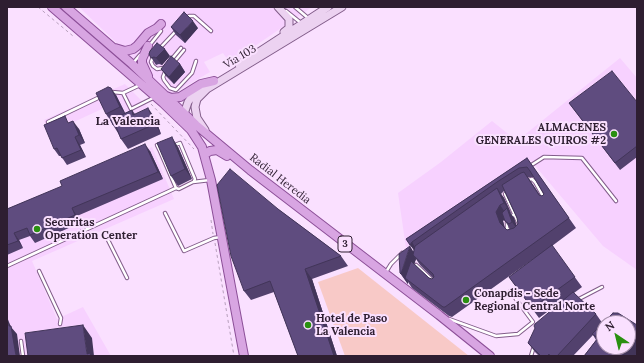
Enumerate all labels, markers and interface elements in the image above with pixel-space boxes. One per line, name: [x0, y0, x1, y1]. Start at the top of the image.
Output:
street label: Vía 103: [221, 42, 259, 72]
district label: La Valencia: [96, 115, 160, 129]
place label: ALMACENES GENERALES QUIROS #2: [476, 121, 606, 147]
marker: ALMACENES GENERALES QUIROS #2: [609, 129, 619, 139]
street label: Radial Heredia: [247, 151, 313, 207]
place label: Securitas Operation Center: [45, 216, 137, 242]
marker: Securitas Operation Center: [32, 224, 42, 234]
road number: 3: [338, 236, 352, 252]
place label: Conapdis - Sede Regional Central Norte: [474, 287, 595, 313]
marker: Conapdis - Sede Regional Central Norte: [461, 295, 471, 305]
place label: Hotel de Paso La Valencia: [316, 312, 387, 338]
north arrow: [596, 315, 636, 355]
text: N: [602, 318, 617, 334]
marker: Hotel de Paso La Valencia: [303, 320, 313, 330]

